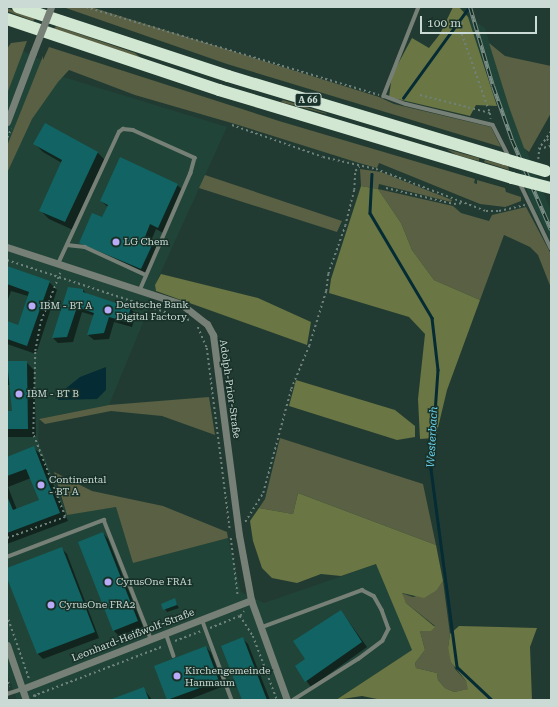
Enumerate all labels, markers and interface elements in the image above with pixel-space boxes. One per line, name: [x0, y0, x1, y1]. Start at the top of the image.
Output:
scale bar: [422, 8, 539, 34]
text: 100 m: [427, 16, 461, 30]
road number: A 66: [294, 93, 322, 107]
place label: LG Chem: [124, 236, 169, 248]
marker: LG Chem: [111, 237, 121, 247]
place label: Deutsche Bank Digital Factory: [116, 298, 189, 322]
place label: IBM - BT A: [40, 300, 92, 312]
marker: IBM - BT A: [27, 301, 37, 311]
marker: Deutsche Bank Digital Factory: [103, 305, 113, 315]
street label: Adolph-Prior-Straße: [217, 339, 243, 439]
place label: IBM - BT B: [27, 388, 79, 400]
marker: IBM - BT B: [14, 389, 24, 399]
water label: Westerbach: [425, 406, 441, 468]
place label: Continental - BT A: [49, 473, 106, 496]
marker: Continental - BT A: [36, 480, 46, 490]
place label: CyrusOne FRA1: [116, 576, 192, 588]
marker: CyrusOne FRA1: [103, 577, 113, 587]
place label: CyrusOne FRA2: [59, 599, 135, 611]
marker: CyrusOne FRA2: [46, 600, 56, 610]
street label: Leonhard-Heißwolf-Straße: [70, 606, 196, 664]
place label: Kirchengemeinde Hanmaum: [185, 664, 271, 688]
marker: Kirchengemeinde Hanmaum: [172, 671, 182, 681]

